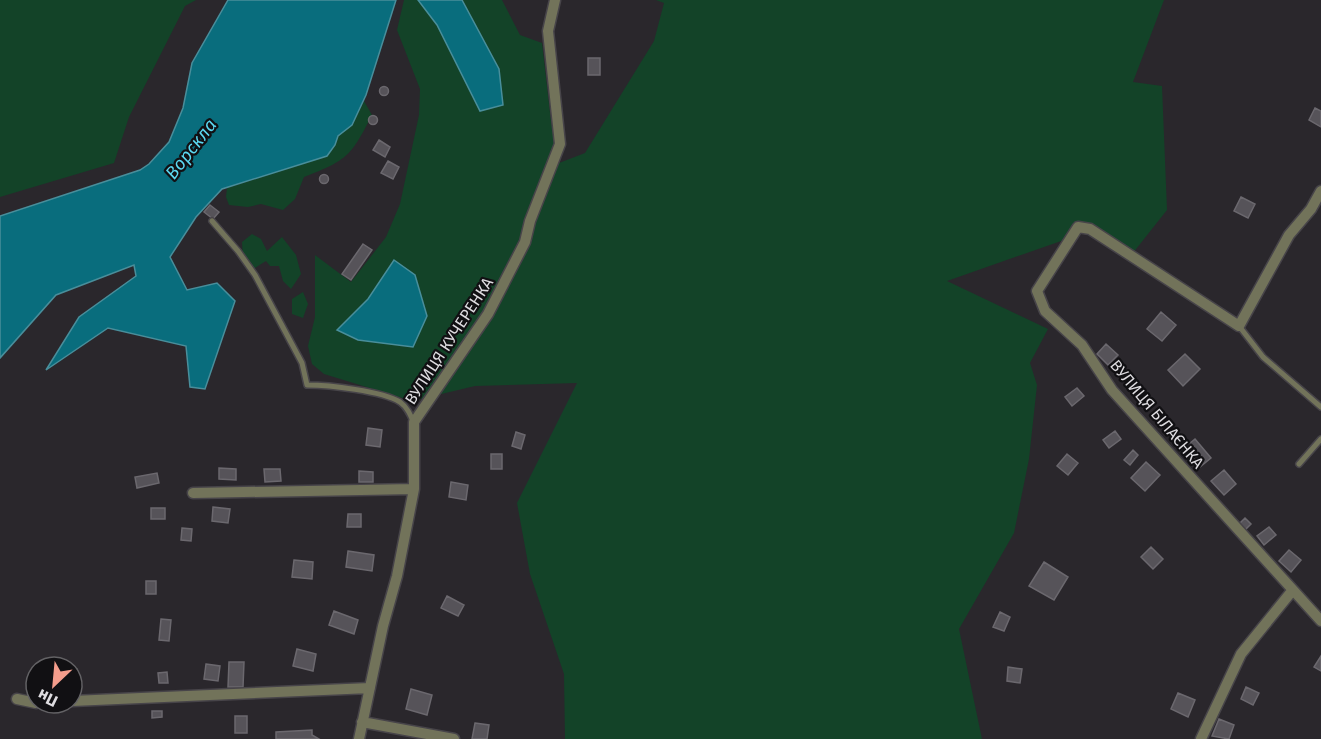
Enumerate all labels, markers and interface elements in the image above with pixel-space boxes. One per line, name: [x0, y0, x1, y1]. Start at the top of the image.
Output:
water label: Ворскла: [161, 115, 221, 183]
street label: ВУЛИЦЯ КУЧЕРЕНКА: [401, 273, 498, 408]
street label: ВУЛИЦЯ БІЛАЄНКА: [1106, 356, 1208, 473]
north arrow: [24, 655, 84, 715]
text: Пн: [34, 685, 61, 711]

